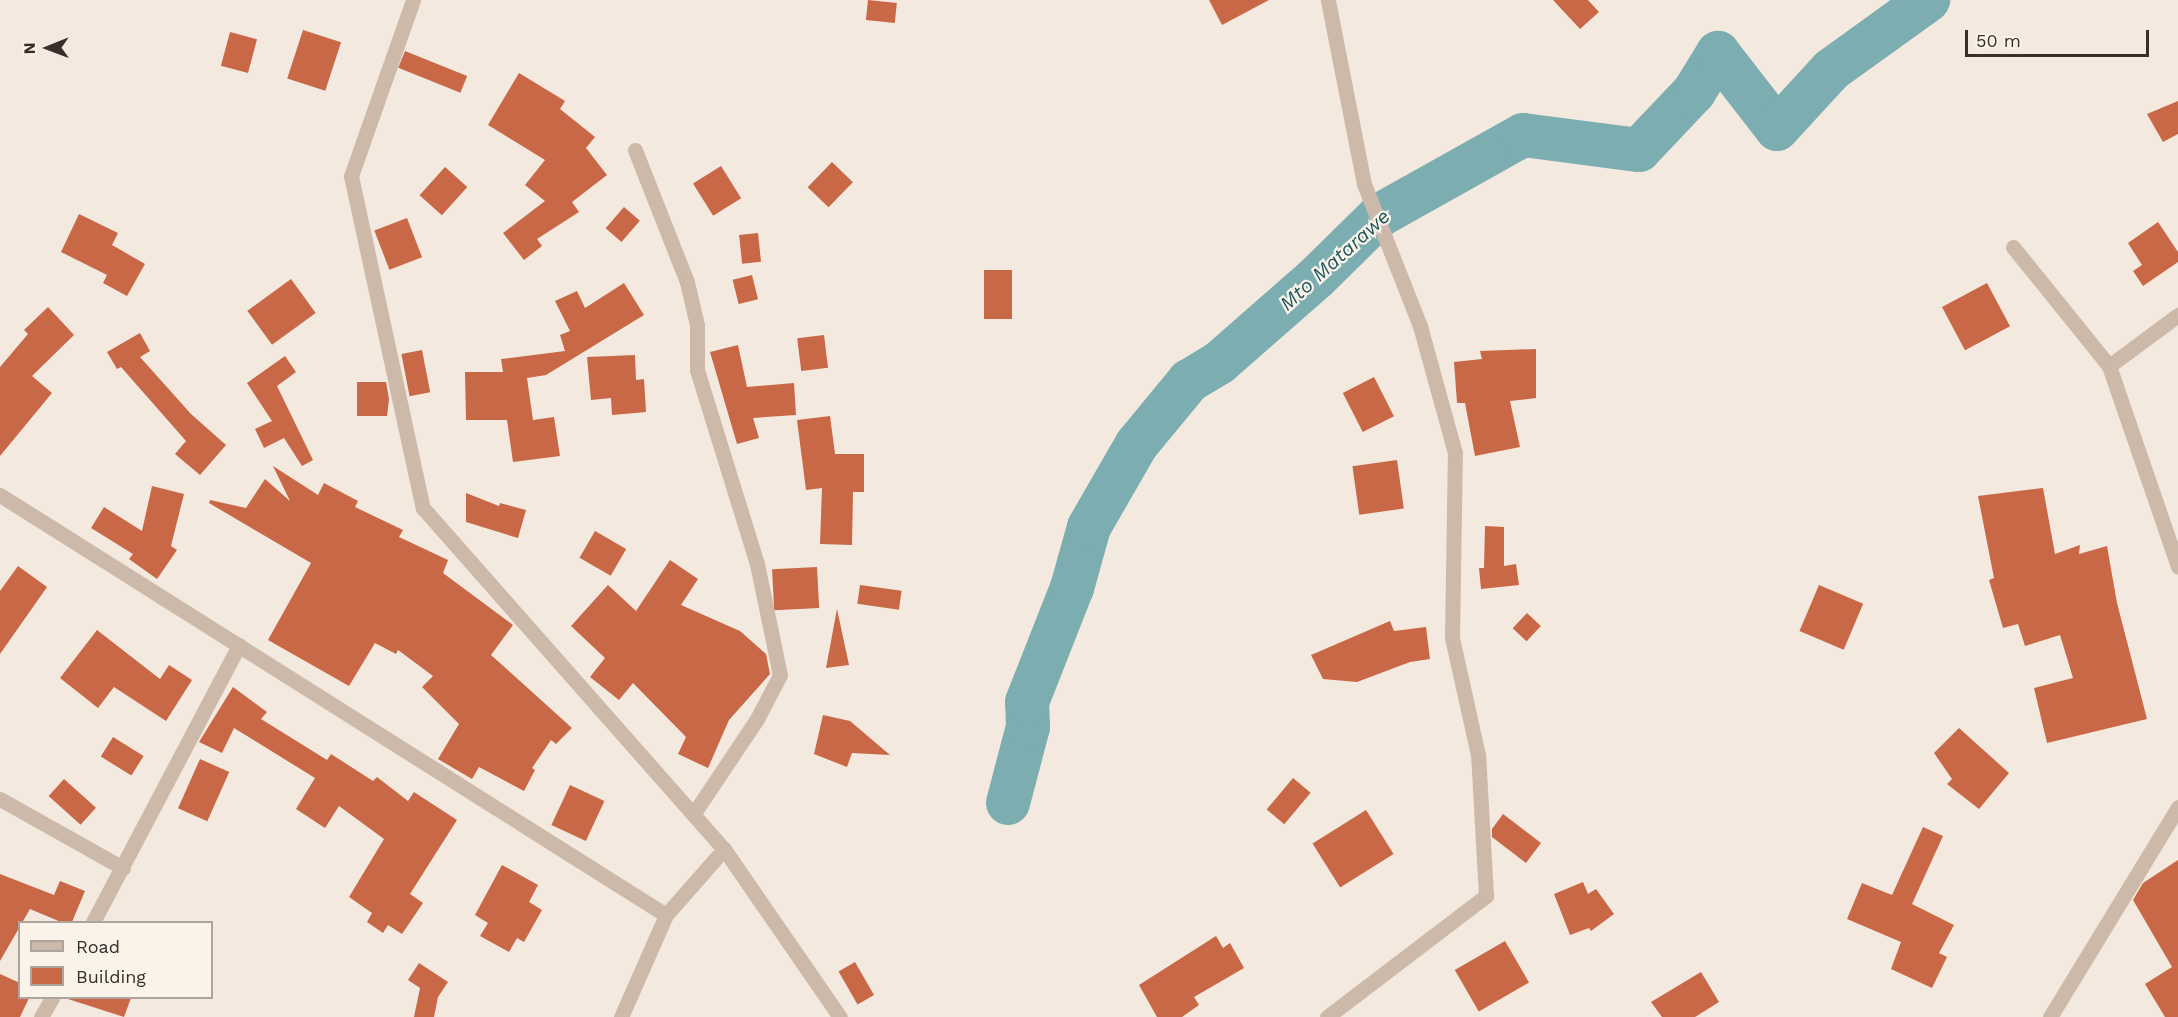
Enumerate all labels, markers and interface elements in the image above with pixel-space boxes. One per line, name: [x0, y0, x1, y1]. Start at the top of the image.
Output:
north arrow: [18, 18, 78, 78]
scale bar: [1968, 18, 2152, 56]
text: 50 m: [1976, 30, 2021, 51]
text: N: [20, 42, 39, 54]
water label: Mto Matarawe: [1275, 204, 1395, 316]
legend: [18, 921, 213, 999]
text: Road: [76, 936, 120, 957]
text: Building: [76, 966, 146, 987]

